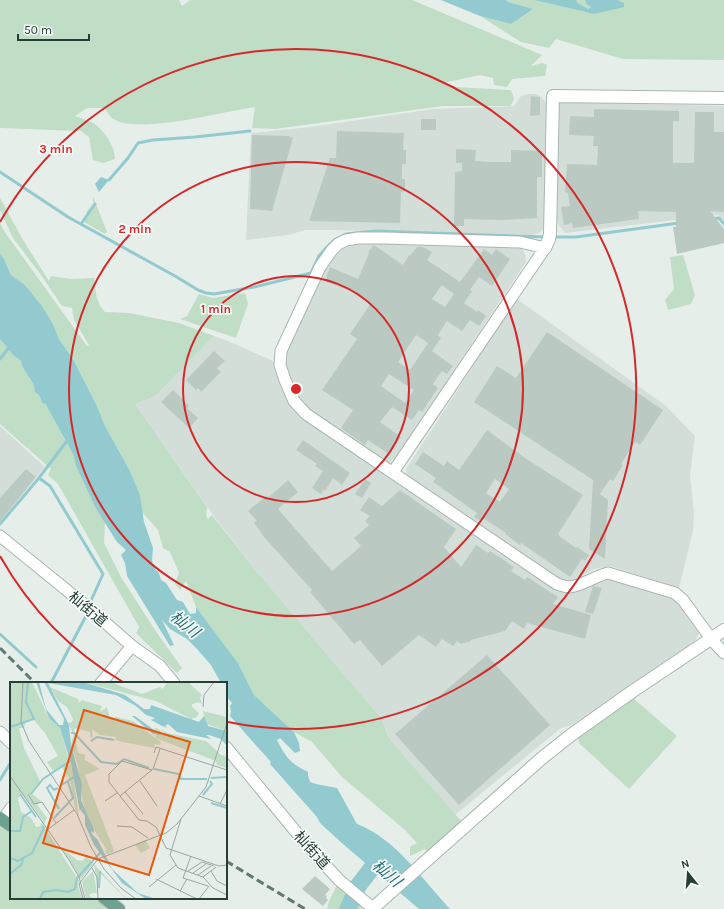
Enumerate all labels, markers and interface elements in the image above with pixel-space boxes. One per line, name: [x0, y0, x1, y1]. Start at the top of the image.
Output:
scale bar: [18, 16, 89, 42]
text: 50 m: [24, 23, 52, 37]
text: 3 min: [39, 142, 73, 156]
text: 2 min: [118, 222, 152, 236]
text: 1 min: [201, 302, 231, 316]
centre of rings: [289, 382, 303, 396]
street label: 杣街道: [65, 588, 111, 630]
water label: 杣川: [167, 607, 205, 643]
inset map: [10, 682, 227, 899]
street label: 杣街道: [290, 827, 334, 873]
north arrow: [668, 853, 708, 893]
water label: 杣川: [369, 855, 407, 892]
text: N: [680, 857, 691, 871]

